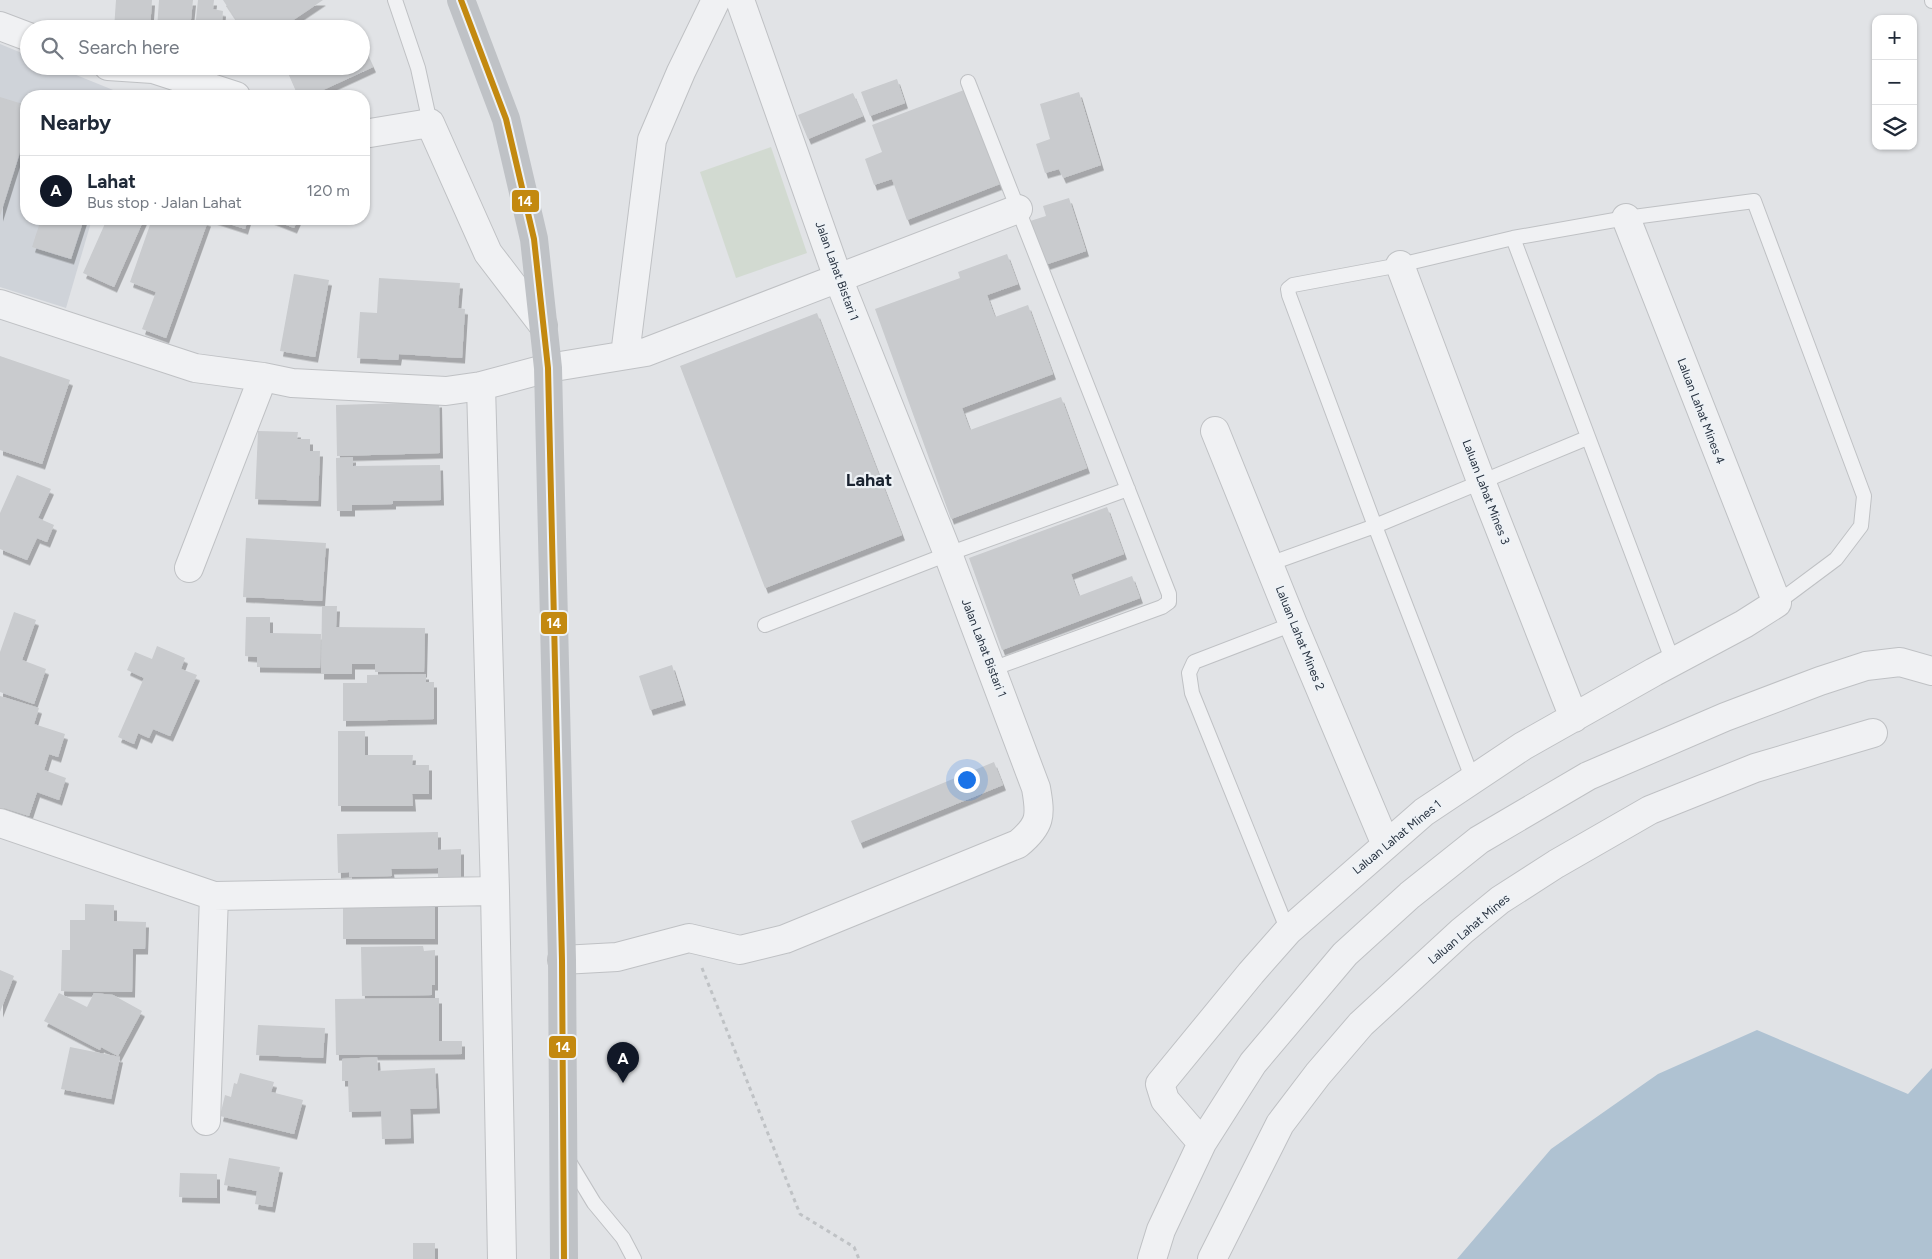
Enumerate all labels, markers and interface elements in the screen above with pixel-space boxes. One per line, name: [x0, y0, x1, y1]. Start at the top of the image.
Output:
map controls: [1872, 15, 1917, 150]
button: +: [1872, 15, 1917, 60]
search box: [20, 20, 370, 75]
icon: search: [38, 34, 66, 62]
text: Search here: [78, 36, 180, 59]
button: −: [1872, 60, 1917, 105]
button: layers: [1872, 105, 1917, 150]
text: Nearby: [40, 110, 111, 135]
text: Lahat: [87, 170, 136, 193]
text: A: [50, 181, 62, 200]
text: 120 m: [307, 181, 350, 200]
line badge: 14: [511, 189, 540, 213]
text: Bus stop · Jalan Lahat: [87, 193, 242, 212]
text: 14: [518, 193, 533, 210]
street label: Jalan Lahat Bistari 1: [813, 220, 861, 322]
street label: Laluan Lahat Mines 4: [1674, 356, 1728, 466]
street label: Laluan Lahat Mines 3: [1459, 437, 1513, 547]
district label: Lahat: [846, 469, 892, 491]
street label: Laluan Lahat Mines 2: [1273, 584, 1327, 692]
street label: Jalan Lahat Bistari 1: [959, 597, 1009, 699]
line badge: 14: [540, 611, 568, 635]
text: 14: [547, 615, 562, 632]
your location: [954, 767, 980, 793]
street label: Laluan Lahat Mines 1: [1350, 797, 1444, 877]
street label: Laluan Lahat Mines: [1425, 891, 1513, 967]
line badge: 14: [548, 1035, 577, 1059]
text: 14: [556, 1039, 571, 1056]
pin: A: [607, 1042, 639, 1083]

